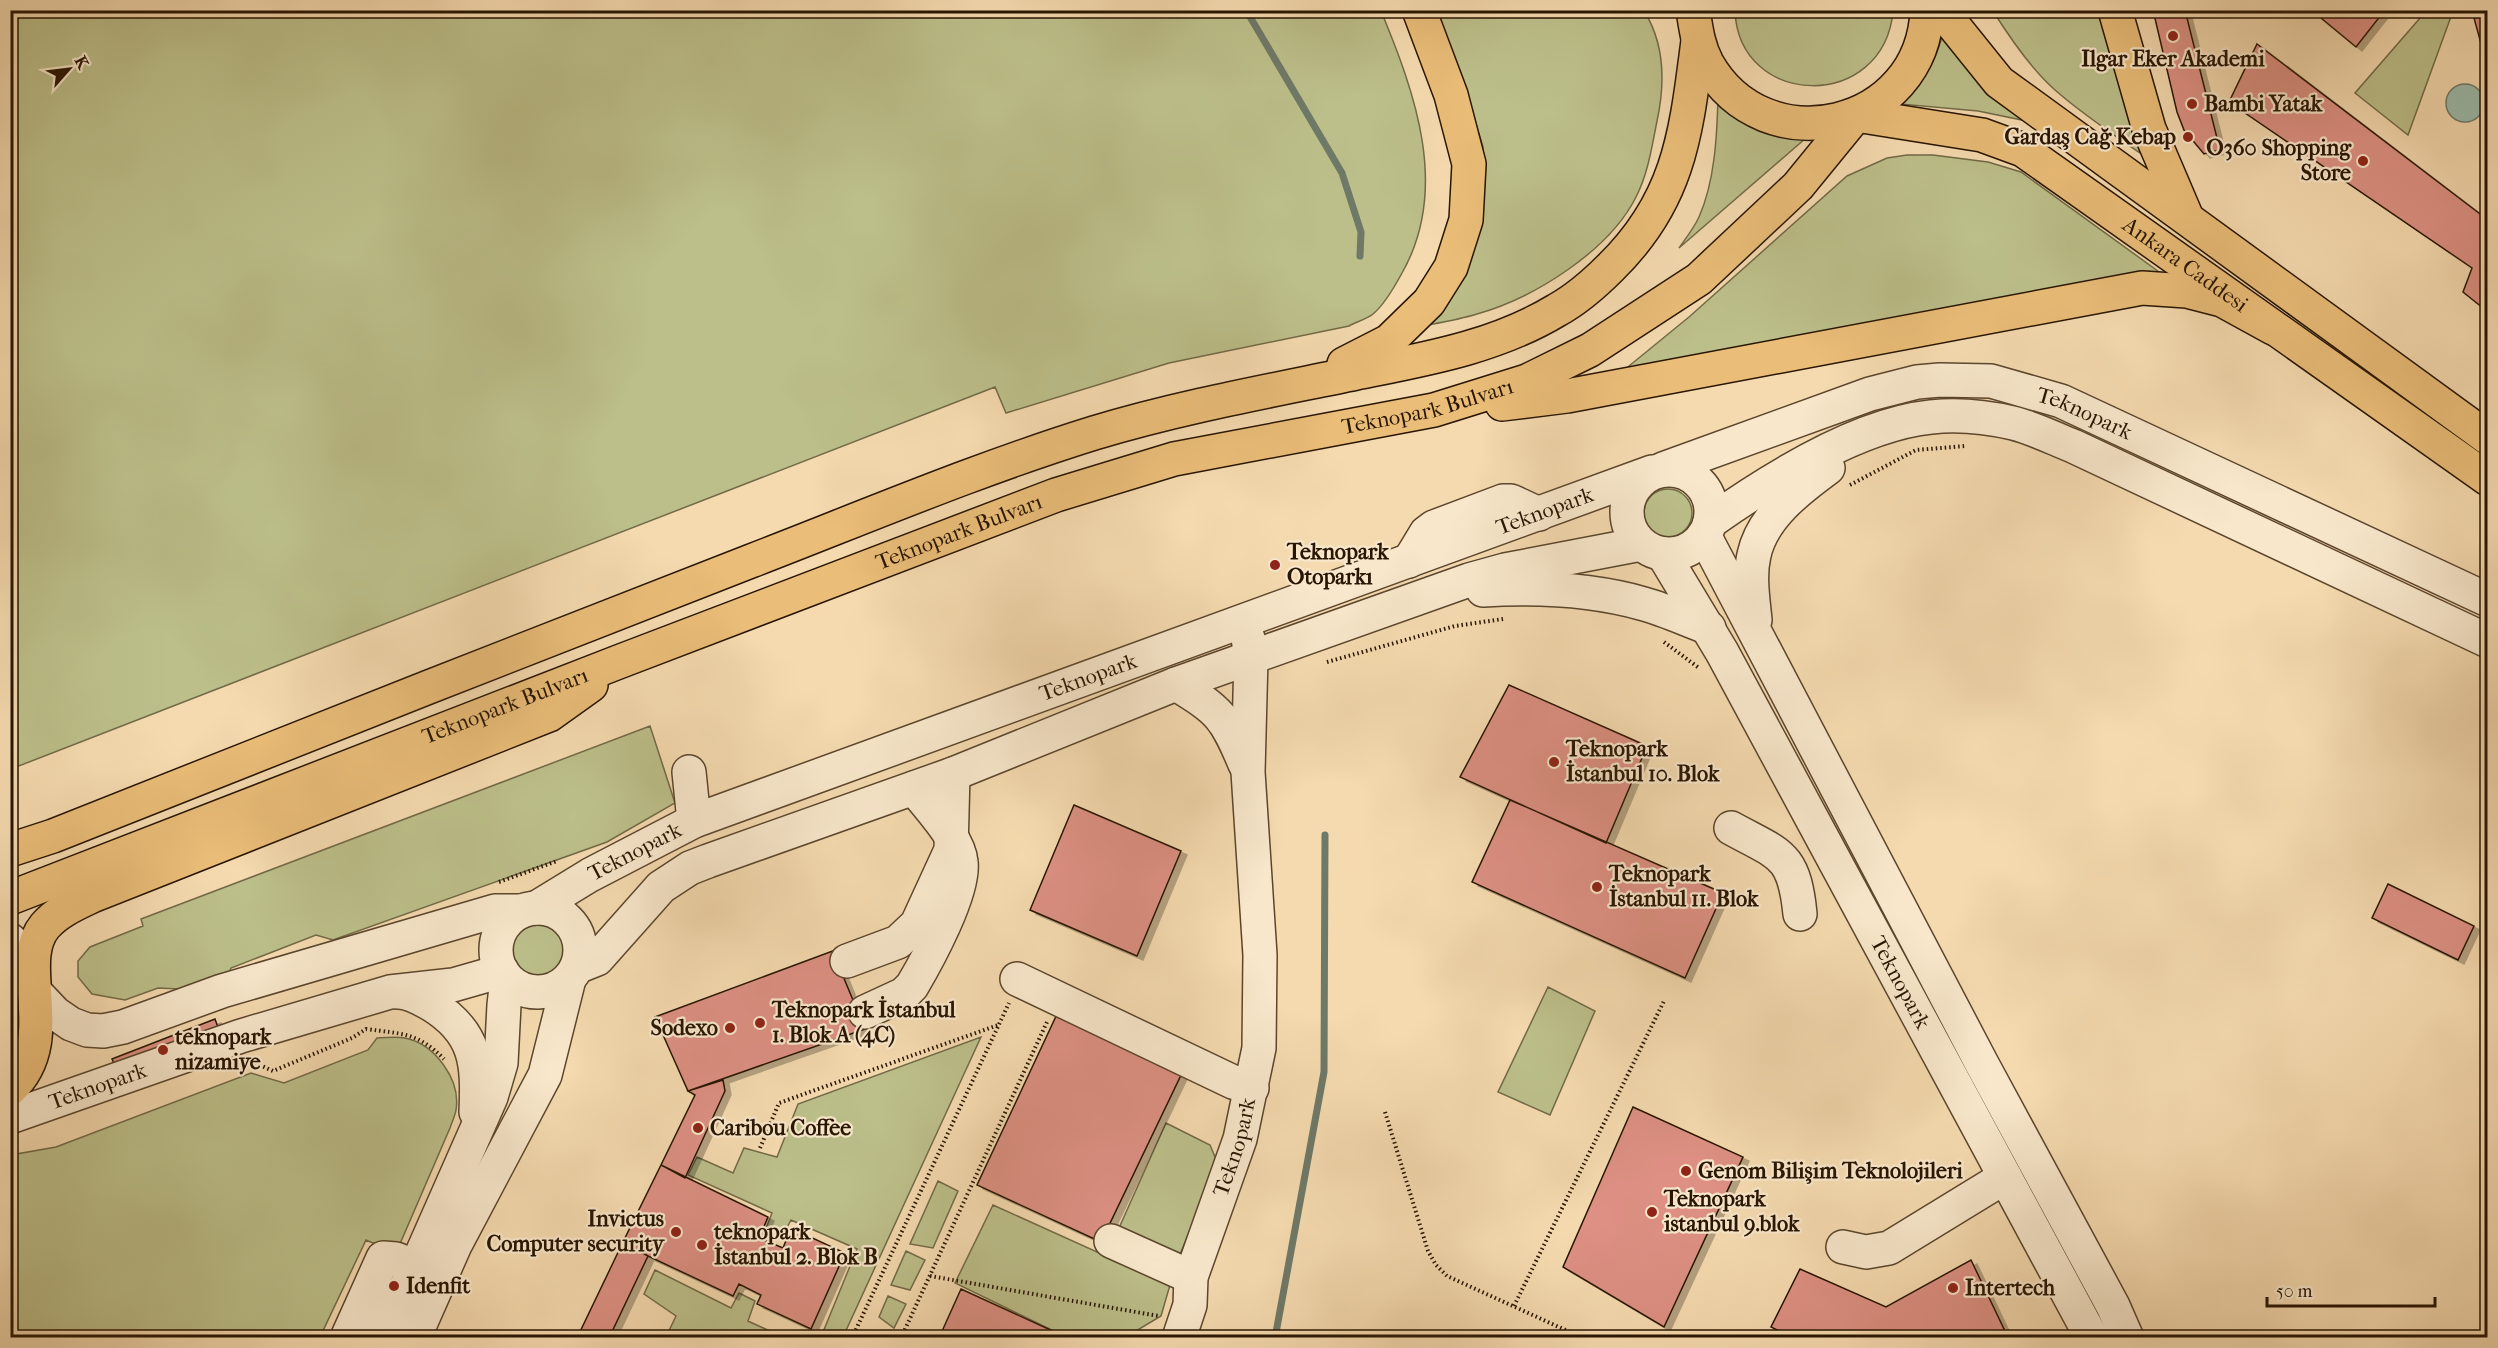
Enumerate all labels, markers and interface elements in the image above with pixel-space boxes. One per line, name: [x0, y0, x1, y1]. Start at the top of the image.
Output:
marker: Ilgar Eker Akademi: [2166, 29, 2180, 43]
north arrow: [39, 39, 99, 99]
place label: Ilgar Eker Akademi: [2081, 46, 2265, 72]
text: K: [71, 53, 94, 73]
place label: Bambi Yatak: [2204, 91, 2323, 117]
marker: Bambi Yatak: [2185, 97, 2199, 111]
place label: Gardaş Cağ Kebap: [2005, 124, 2176, 150]
marker: Gardaş Cağ Kebap: [2181, 130, 2195, 144]
place label: O360 Shopping Store: [2206, 135, 2352, 186]
marker: O360 Shopping Store: [2356, 154, 2370, 168]
street label: Ankara Caddesi: [2117, 211, 2253, 318]
street label: Teknopark Bulvarı: [1339, 373, 1517, 440]
street label: Teknopark: [2034, 382, 2137, 446]
street label: Teknopark: [1493, 481, 1598, 541]
street label: Teknopark Bulvarı: [872, 488, 1046, 576]
place label: Teknopark Otoparkı: [1286, 539, 1389, 590]
marker: Teknopark Otoparkı: [1268, 558, 1282, 572]
street label: Teknopark: [1036, 648, 1141, 707]
street label: Teknopark Bulvarı: [418, 662, 592, 750]
place label: Teknopark İstanbul 10. Blok: [1565, 736, 1720, 787]
marker: Teknopark İstanbul 10. Blok: [1547, 755, 1561, 769]
street label: Teknopark: [584, 816, 687, 887]
place label: Teknopark İstanbul 11. Blok: [1608, 861, 1759, 912]
marker: Teknopark İstanbul 11. Blok: [1590, 880, 1604, 894]
street label: Teknopark: [1865, 932, 1936, 1034]
place label: Teknopark İstanbul 1. Blok A (4C): [771, 995, 956, 1048]
place label: Sodexo: [651, 1015, 718, 1041]
marker: Teknopark İstanbul 1. Blok A (4C): [753, 1016, 767, 1030]
marker: Sodexo: [723, 1021, 737, 1035]
place label: teknopark nizamiye: [174, 1024, 272, 1075]
marker: teknopark nizamiye: [156, 1043, 170, 1057]
street label: Teknopark: [46, 1057, 151, 1115]
street label: Teknopark: [1208, 1095, 1261, 1200]
place label: Caribou Coffee: [710, 1115, 851, 1141]
marker: Caribou Coffee: [691, 1121, 705, 1135]
place label: Genom Bilişim Teknolojileri: [1698, 1158, 1963, 1184]
marker: Genom Bilişim Teknolojileri: [1679, 1164, 1693, 1178]
place label: Teknopark istanbul 9.blok: [1663, 1186, 1800, 1237]
marker: Teknopark istanbul 9.blok: [1645, 1205, 1659, 1219]
place label: Invictus Computer security: [486, 1206, 665, 1257]
place label: teknopark İstanbul 2. Blok B: [713, 1219, 878, 1270]
marker: Invictus Computer security: [669, 1225, 683, 1239]
marker: teknopark İstanbul 2. Blok B: [695, 1238, 709, 1252]
scale bar: [2267, 1270, 2435, 1308]
place label: Idenfit: [406, 1273, 471, 1299]
place label: Intertech: [1965, 1275, 2056, 1301]
marker: Idenfit: [387, 1279, 401, 1293]
marker: Intertech: [1946, 1281, 1960, 1295]
text: 50 m: [2276, 1281, 2313, 1302]

